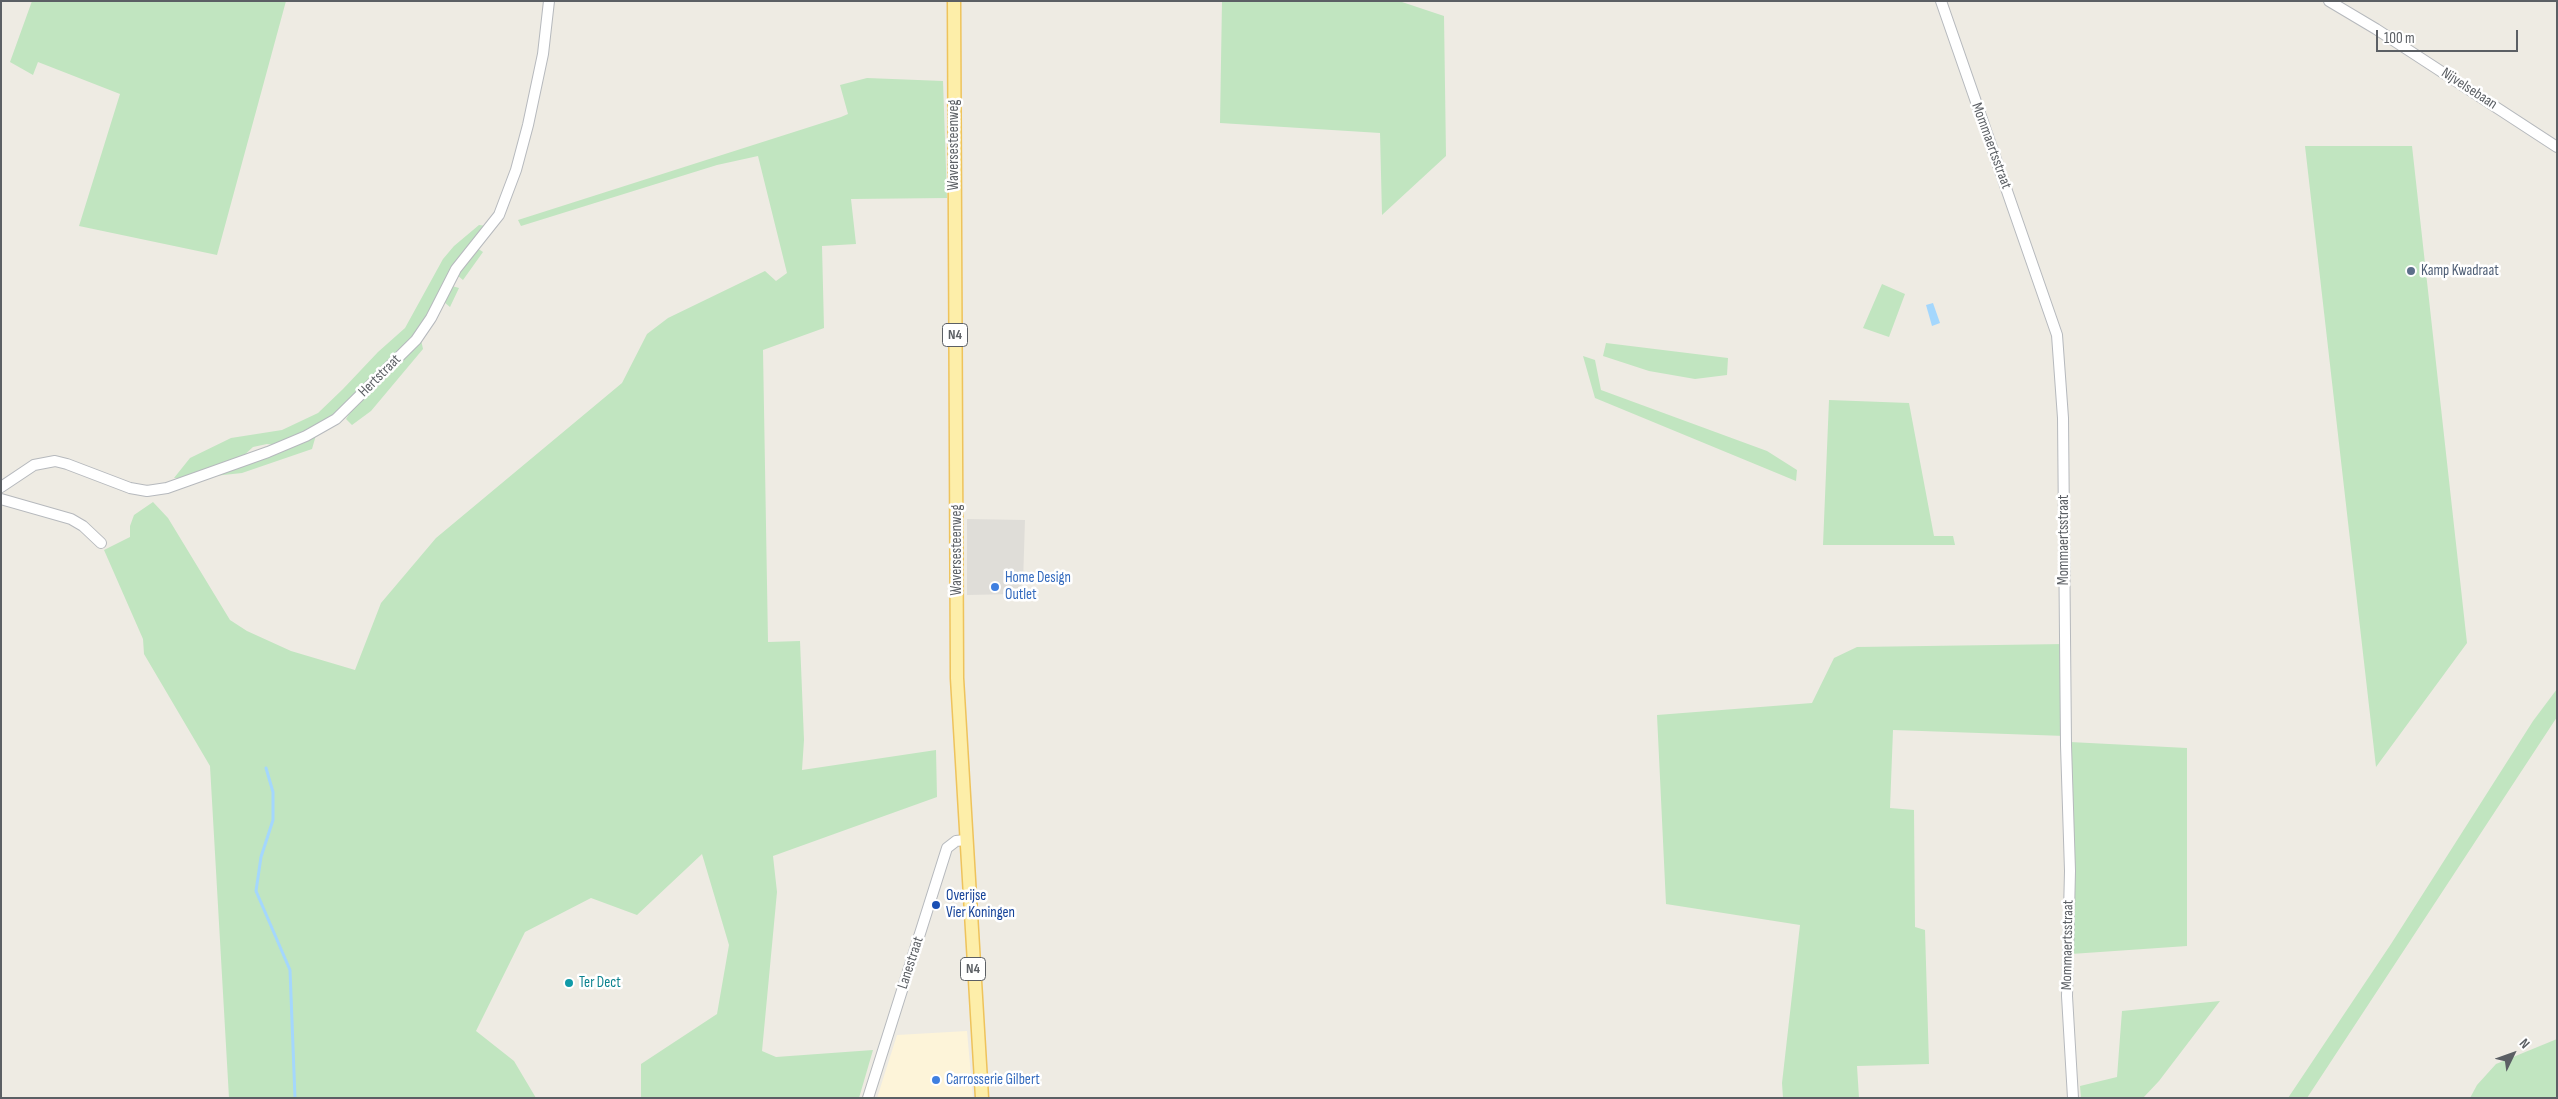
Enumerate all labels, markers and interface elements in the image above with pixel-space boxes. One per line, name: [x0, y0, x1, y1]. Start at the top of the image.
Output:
scale bar: [2378, 20, 2520, 52]
text: 100 m: [2384, 29, 2415, 48]
street label: Nijvelsebaan: [2438, 64, 2500, 114]
street label: Waversesteenweg: [945, 100, 963, 190]
street label: Mommaertsstraat: [1967, 100, 2015, 192]
place label: Kamp Kwadraat: [2421, 262, 2499, 280]
marker: Kamp Kwadraat: [2405, 265, 2417, 277]
road number: N4: [942, 324, 968, 346]
street label: Hertstraat: [355, 351, 405, 401]
street label: Mommaertsstraat: [2055, 495, 2073, 585]
street label: Waversesteenweg: [948, 505, 966, 595]
place label: Home Design Outlet: [1005, 569, 1071, 604]
marker: Home Design Outlet: [989, 581, 1001, 593]
place label: Overijse Vier Koningen: [946, 887, 1015, 922]
marker: Overijse Vier Koningen: [930, 899, 942, 911]
street label: Mommaertsstraat: [2058, 900, 2078, 990]
street label: Lanestraat: [894, 935, 928, 991]
road number: N4: [960, 958, 986, 981]
place label: Ter Dect: [579, 974, 621, 992]
marker: Ter Dect: [563, 977, 575, 989]
north arrow: [2488, 1029, 2538, 1079]
text: N: [2516, 1035, 2533, 1052]
place label: Carrosserie Gilbert: [946, 1071, 1040, 1089]
marker: Carrosserie Gilbert: [930, 1074, 942, 1086]

